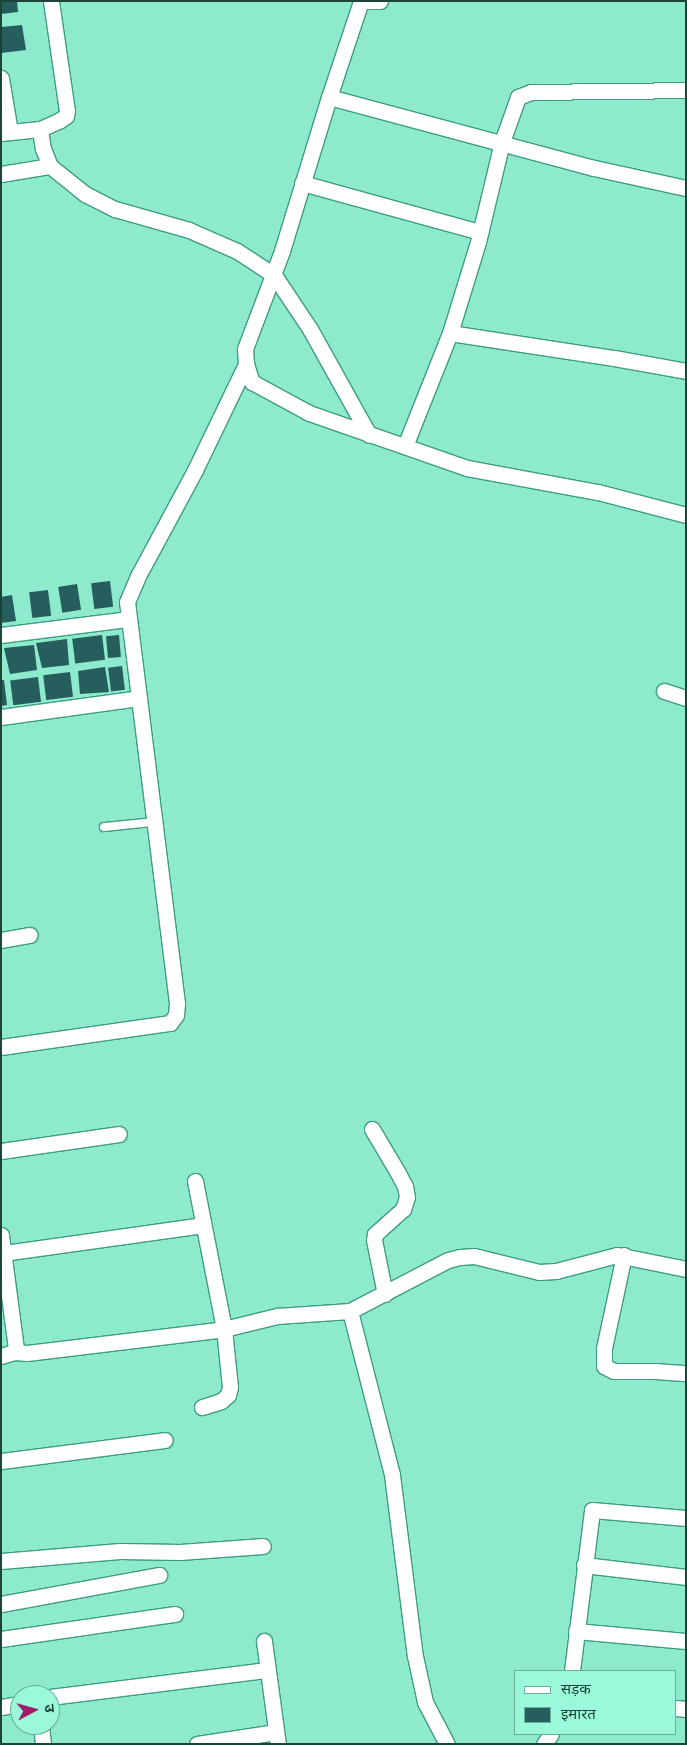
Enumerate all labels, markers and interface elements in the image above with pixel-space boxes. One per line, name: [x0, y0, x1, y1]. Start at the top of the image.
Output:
legend: [514, 1670, 677, 1735]
text: सड़क: [561, 1680, 591, 1699]
north arrow: [10, 1685, 60, 1735]
text: उ: [41, 1704, 58, 1713]
text: इमारत: [561, 1705, 596, 1724]

